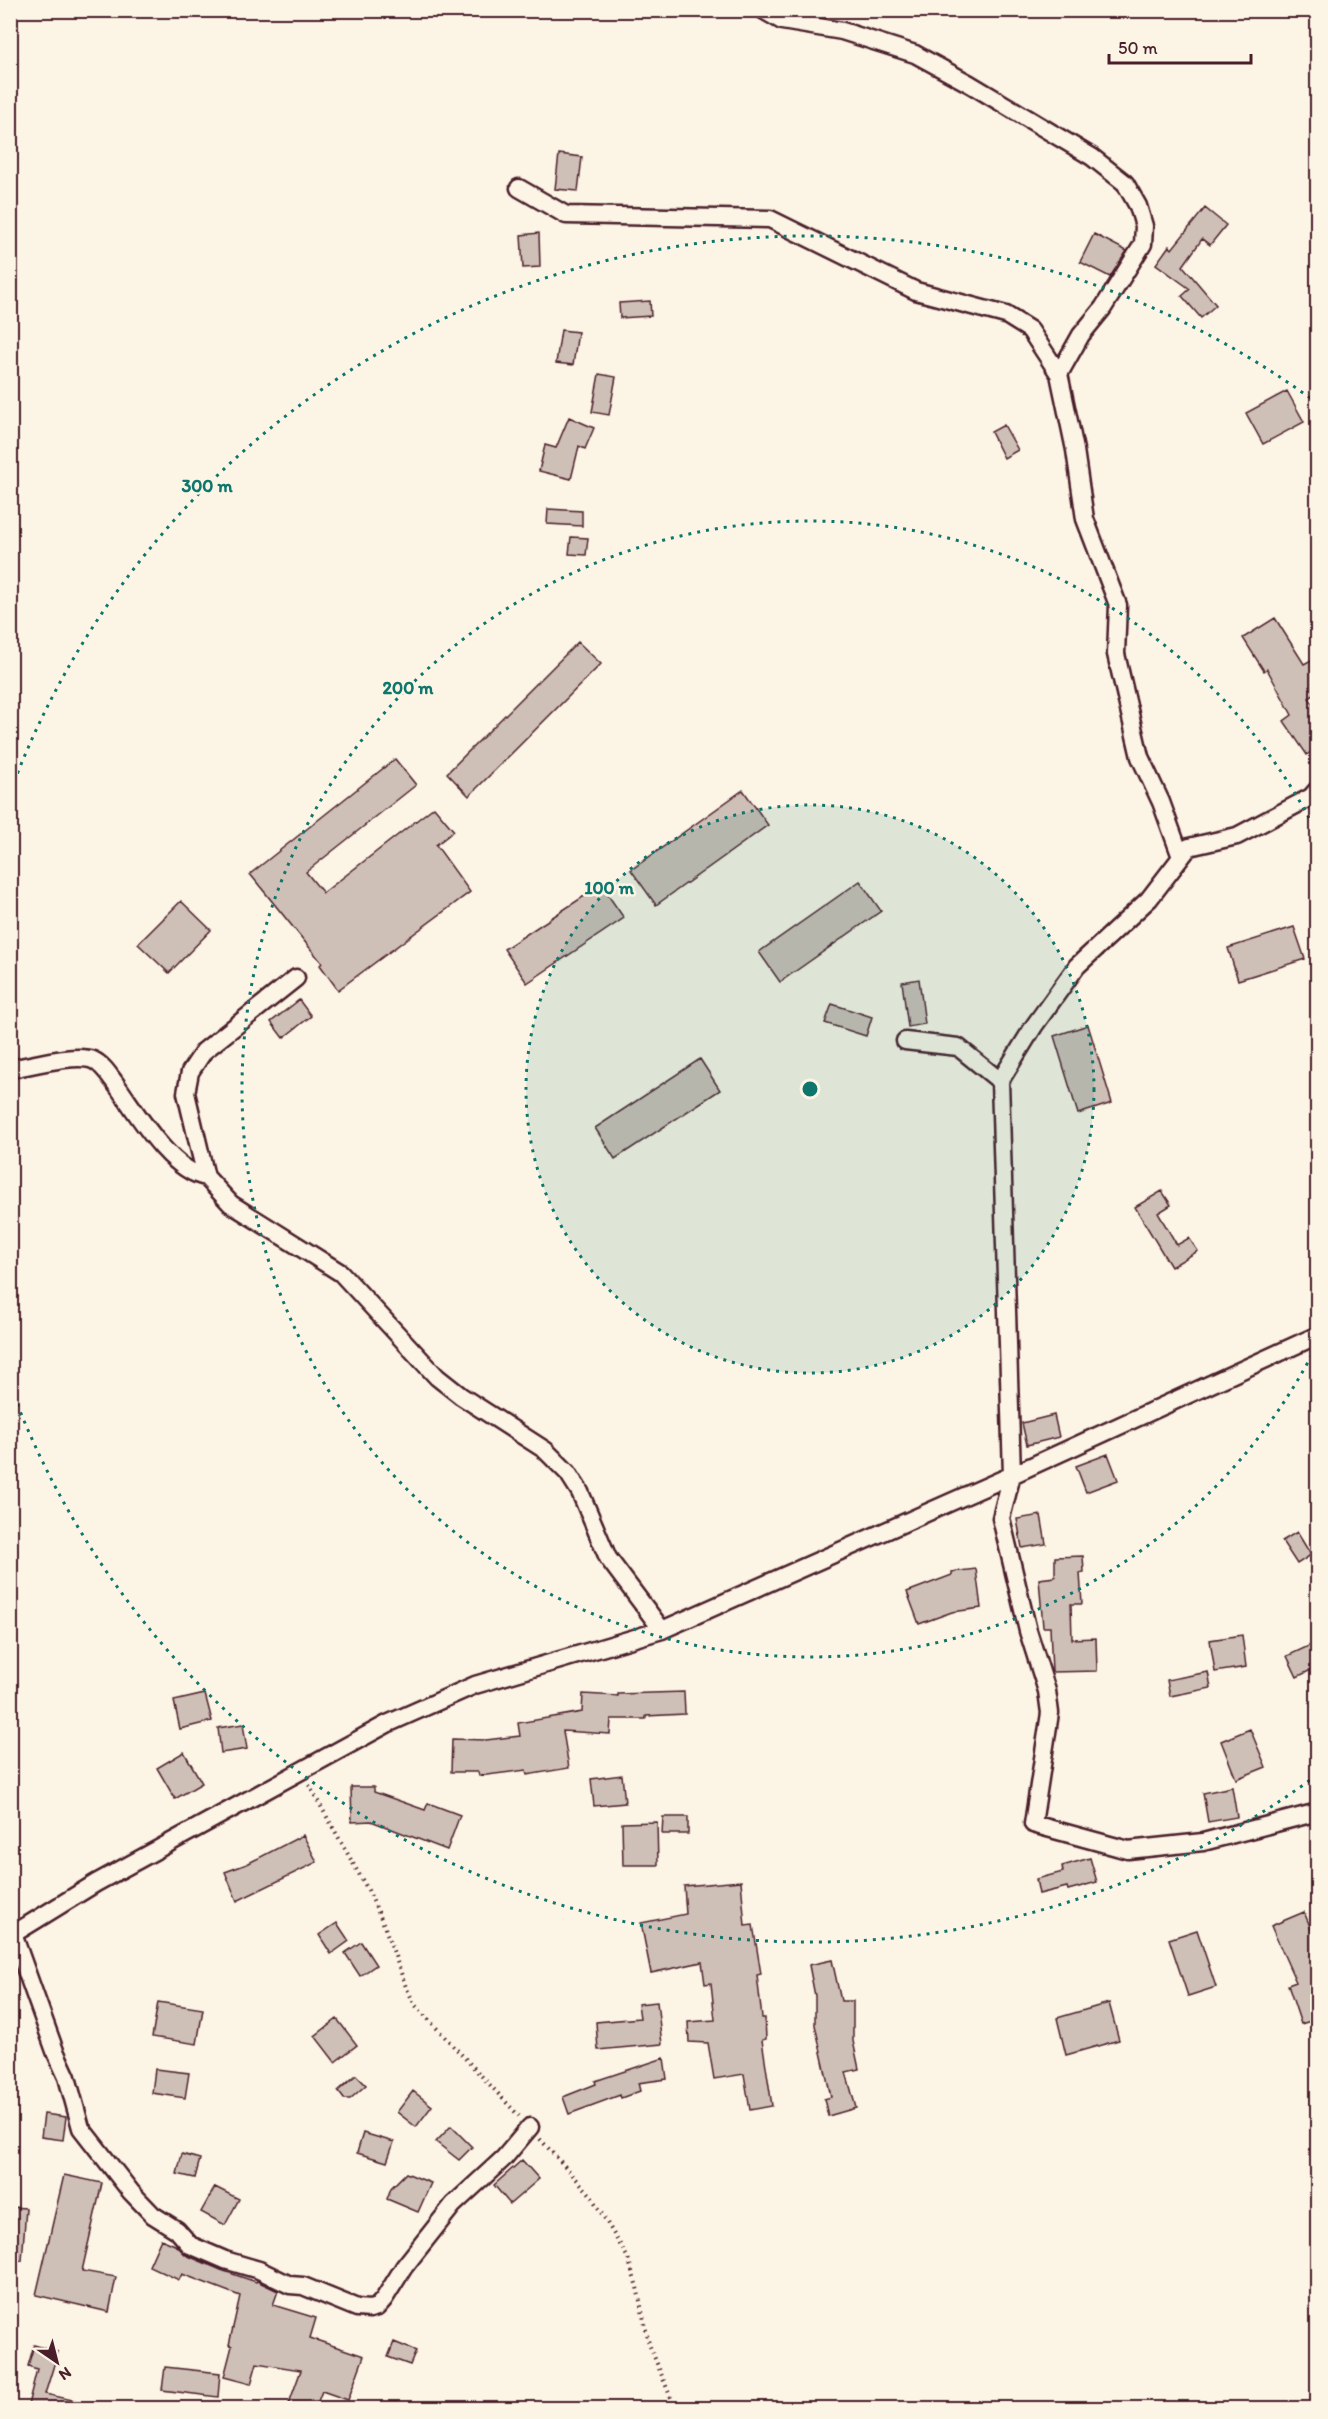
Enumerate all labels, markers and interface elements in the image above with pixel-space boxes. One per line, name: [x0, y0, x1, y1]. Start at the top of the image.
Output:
scale bar: [1109, 27, 1252, 65]
text: 50 m: [1118, 37, 1158, 59]
text: 300 m: [181, 475, 233, 497]
text: 200 m: [383, 677, 434, 699]
text: 100 m: [584, 877, 635, 899]
centre of rings: [800, 1079, 820, 1099]
north arrow: [27, 2332, 87, 2392]
text: N: [55, 2363, 75, 2385]

